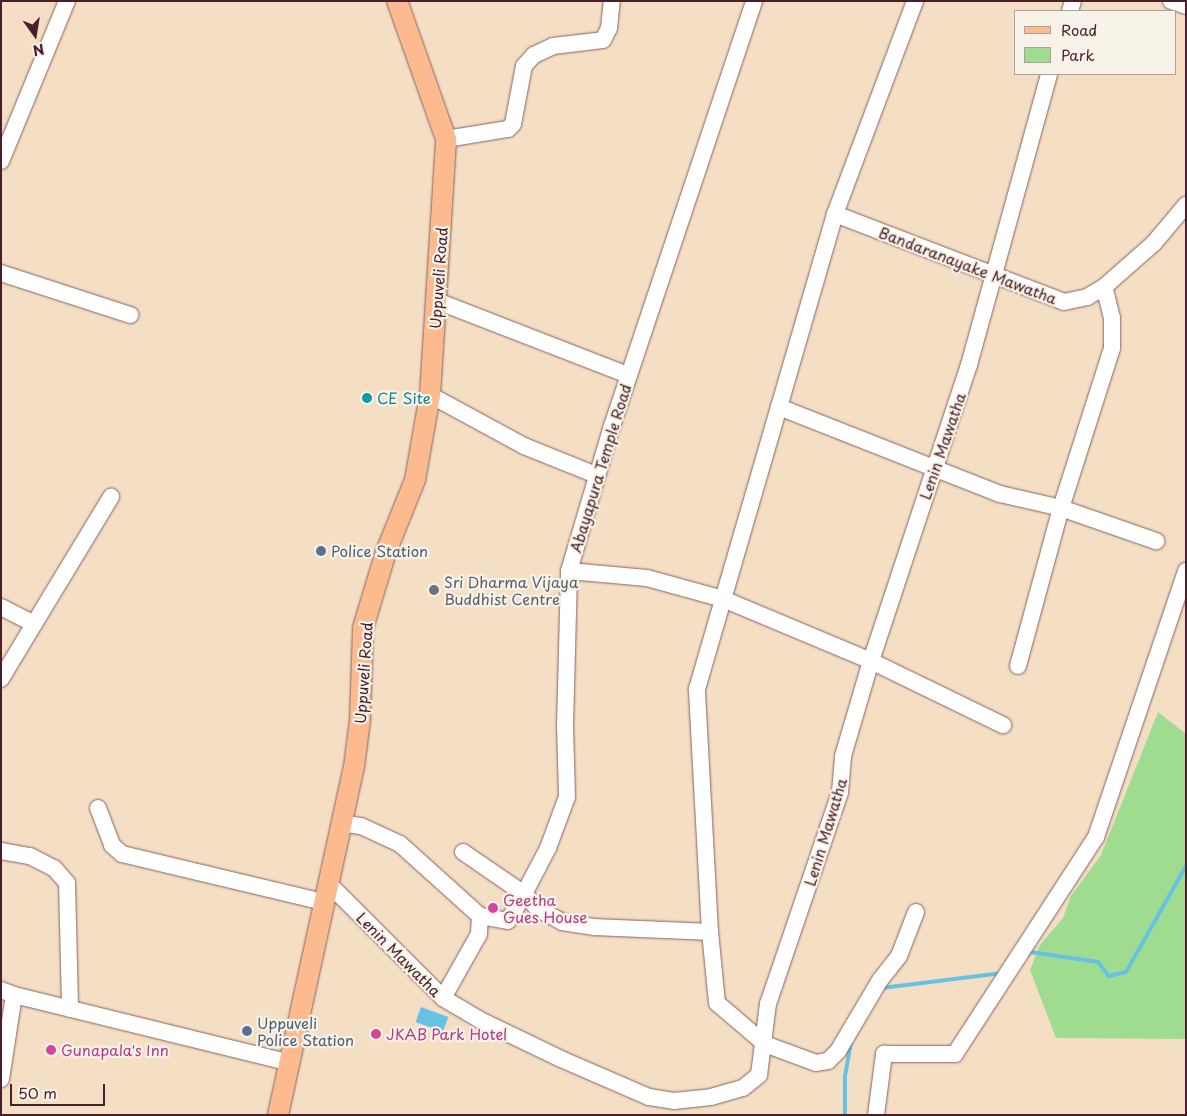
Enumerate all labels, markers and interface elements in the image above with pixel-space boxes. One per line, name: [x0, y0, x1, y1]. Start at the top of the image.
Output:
north arrow: [10, 10, 60, 60]
legend: [1014, 10, 1177, 75]
text: Road: [1061, 18, 1097, 41]
text: N: [31, 39, 46, 62]
text: Park: [1061, 43, 1095, 66]
street label: Bandaranayake Mawatha: [877, 223, 1059, 307]
street label: Uppuveli Road: [425, 227, 451, 329]
street label: Abayapura Temple Road: [566, 381, 634, 555]
place label: CE Site: [377, 389, 431, 407]
street label: Lenin Mawatha: [915, 390, 969, 502]
marker: CE Site: [361, 392, 373, 404]
place label: Police Station: [331, 542, 429, 560]
marker: Police Station: [315, 545, 327, 557]
place label: Sri Dharma Vijaya Buddhist Centre: [444, 572, 580, 607]
marker: Sri Dharma Vijaya Buddhist Centre: [428, 584, 440, 596]
street label: Uppuveli Road: [350, 622, 376, 724]
street label: Lenin Mawatha: [800, 776, 850, 888]
place label: Geetha Gues House: [503, 890, 588, 925]
marker: Geetha Gues House: [487, 902, 499, 914]
street label: Lenin Mawatha: [353, 908, 445, 1000]
place label: Uppuveli Police Station: [257, 1013, 355, 1048]
marker: Uppuveli Police Station: [241, 1025, 253, 1037]
place label: JKAB Park Hotel: [386, 1025, 509, 1043]
marker: JKAB Park Hotel: [370, 1028, 382, 1040]
place label: Gunapala's Inn: [61, 1041, 169, 1059]
marker: Gunapala's Inn: [45, 1044, 57, 1056]
scale bar: [12, 1074, 108, 1106]
text: 50 m: [18, 1081, 57, 1104]

